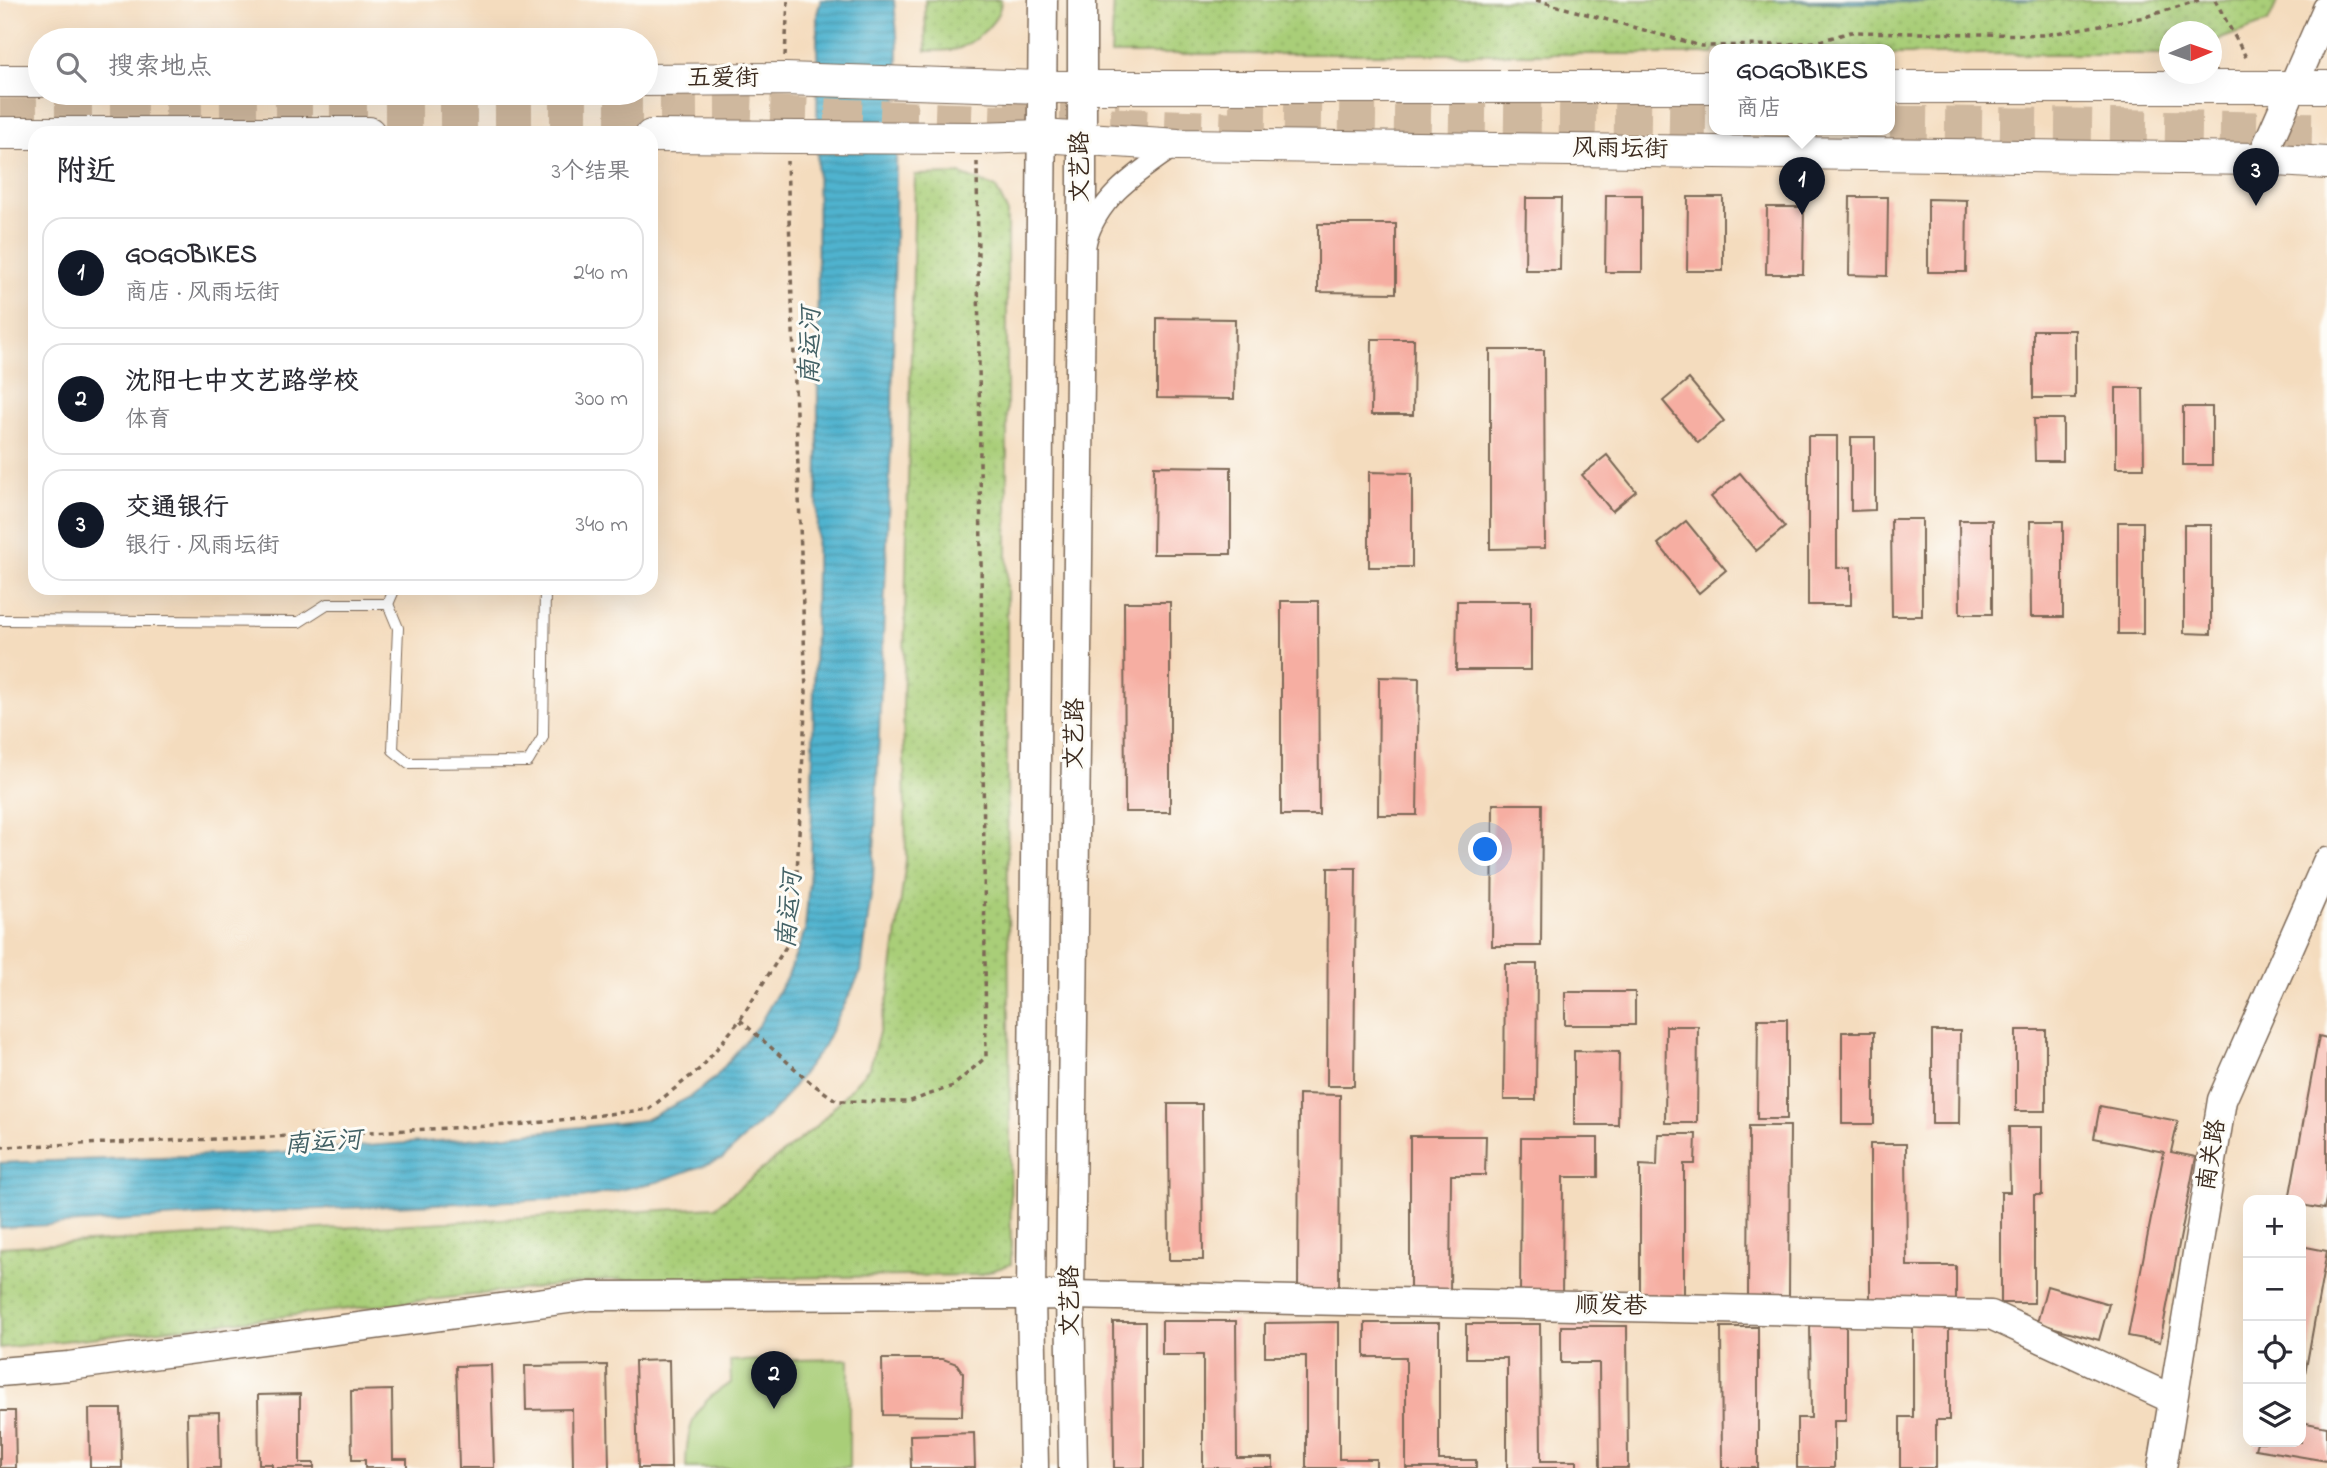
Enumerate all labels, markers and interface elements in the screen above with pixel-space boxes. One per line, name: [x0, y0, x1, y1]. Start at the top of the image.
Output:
north arrow: [2159, 21, 2222, 84]
search box: [28, 28, 658, 105]
popup: [1709, 44, 1895, 135]
icon: search: [52, 48, 90, 86]
text: 搜索地点: [108, 49, 212, 87]
text: GOGOBIKES: [1736, 53, 1868, 91]
street label: 五爱街: [687, 62, 759, 97]
text: 商店: [1736, 93, 1782, 126]
street label: 文艺路: [1064, 131, 1099, 203]
street label: 风雨坛街: [1572, 132, 1668, 168]
pin: 3: [2233, 148, 2279, 206]
text: 附近: [56, 151, 116, 195]
text: 3个结果: [552, 156, 630, 189]
pin: 1: [1779, 157, 1825, 215]
text: GOGOBIKES: [125, 237, 257, 275]
text: 1: [77, 257, 85, 290]
text: 240 m: [574, 257, 628, 290]
text: 商店 · 风雨坛街: [125, 277, 279, 310]
water label: 南运河: [792, 303, 832, 385]
text: 沈阳七中文艺路学校: [125, 364, 359, 402]
text: 2: [75, 383, 87, 416]
text: 300 m: [575, 383, 628, 416]
text: 体育: [125, 404, 171, 437]
text: 交通银行: [125, 490, 229, 528]
text: 3: [76, 509, 86, 542]
text: 340 m: [575, 509, 628, 542]
text: 银行 · 风雨坛街: [125, 530, 279, 563]
street label: 文艺路: [1058, 698, 1094, 770]
your location: [1468, 832, 1502, 866]
water label: 南运河: [769, 866, 814, 951]
street label: 南关路: [2190, 1117, 2236, 1193]
water label: 南运河: [283, 1122, 367, 1166]
map controls: [2243, 1195, 2306, 1447]
button: +: [2243, 1195, 2306, 1258]
button: −: [2243, 1258, 2306, 1321]
street label: 文艺路: [1054, 1265, 1089, 1337]
street label: 顺发巷: [1575, 1289, 1647, 1325]
button: locate: [2243, 1321, 2306, 1384]
pin: 2: [751, 1351, 797, 1409]
button: layers: [2243, 1384, 2306, 1447]

